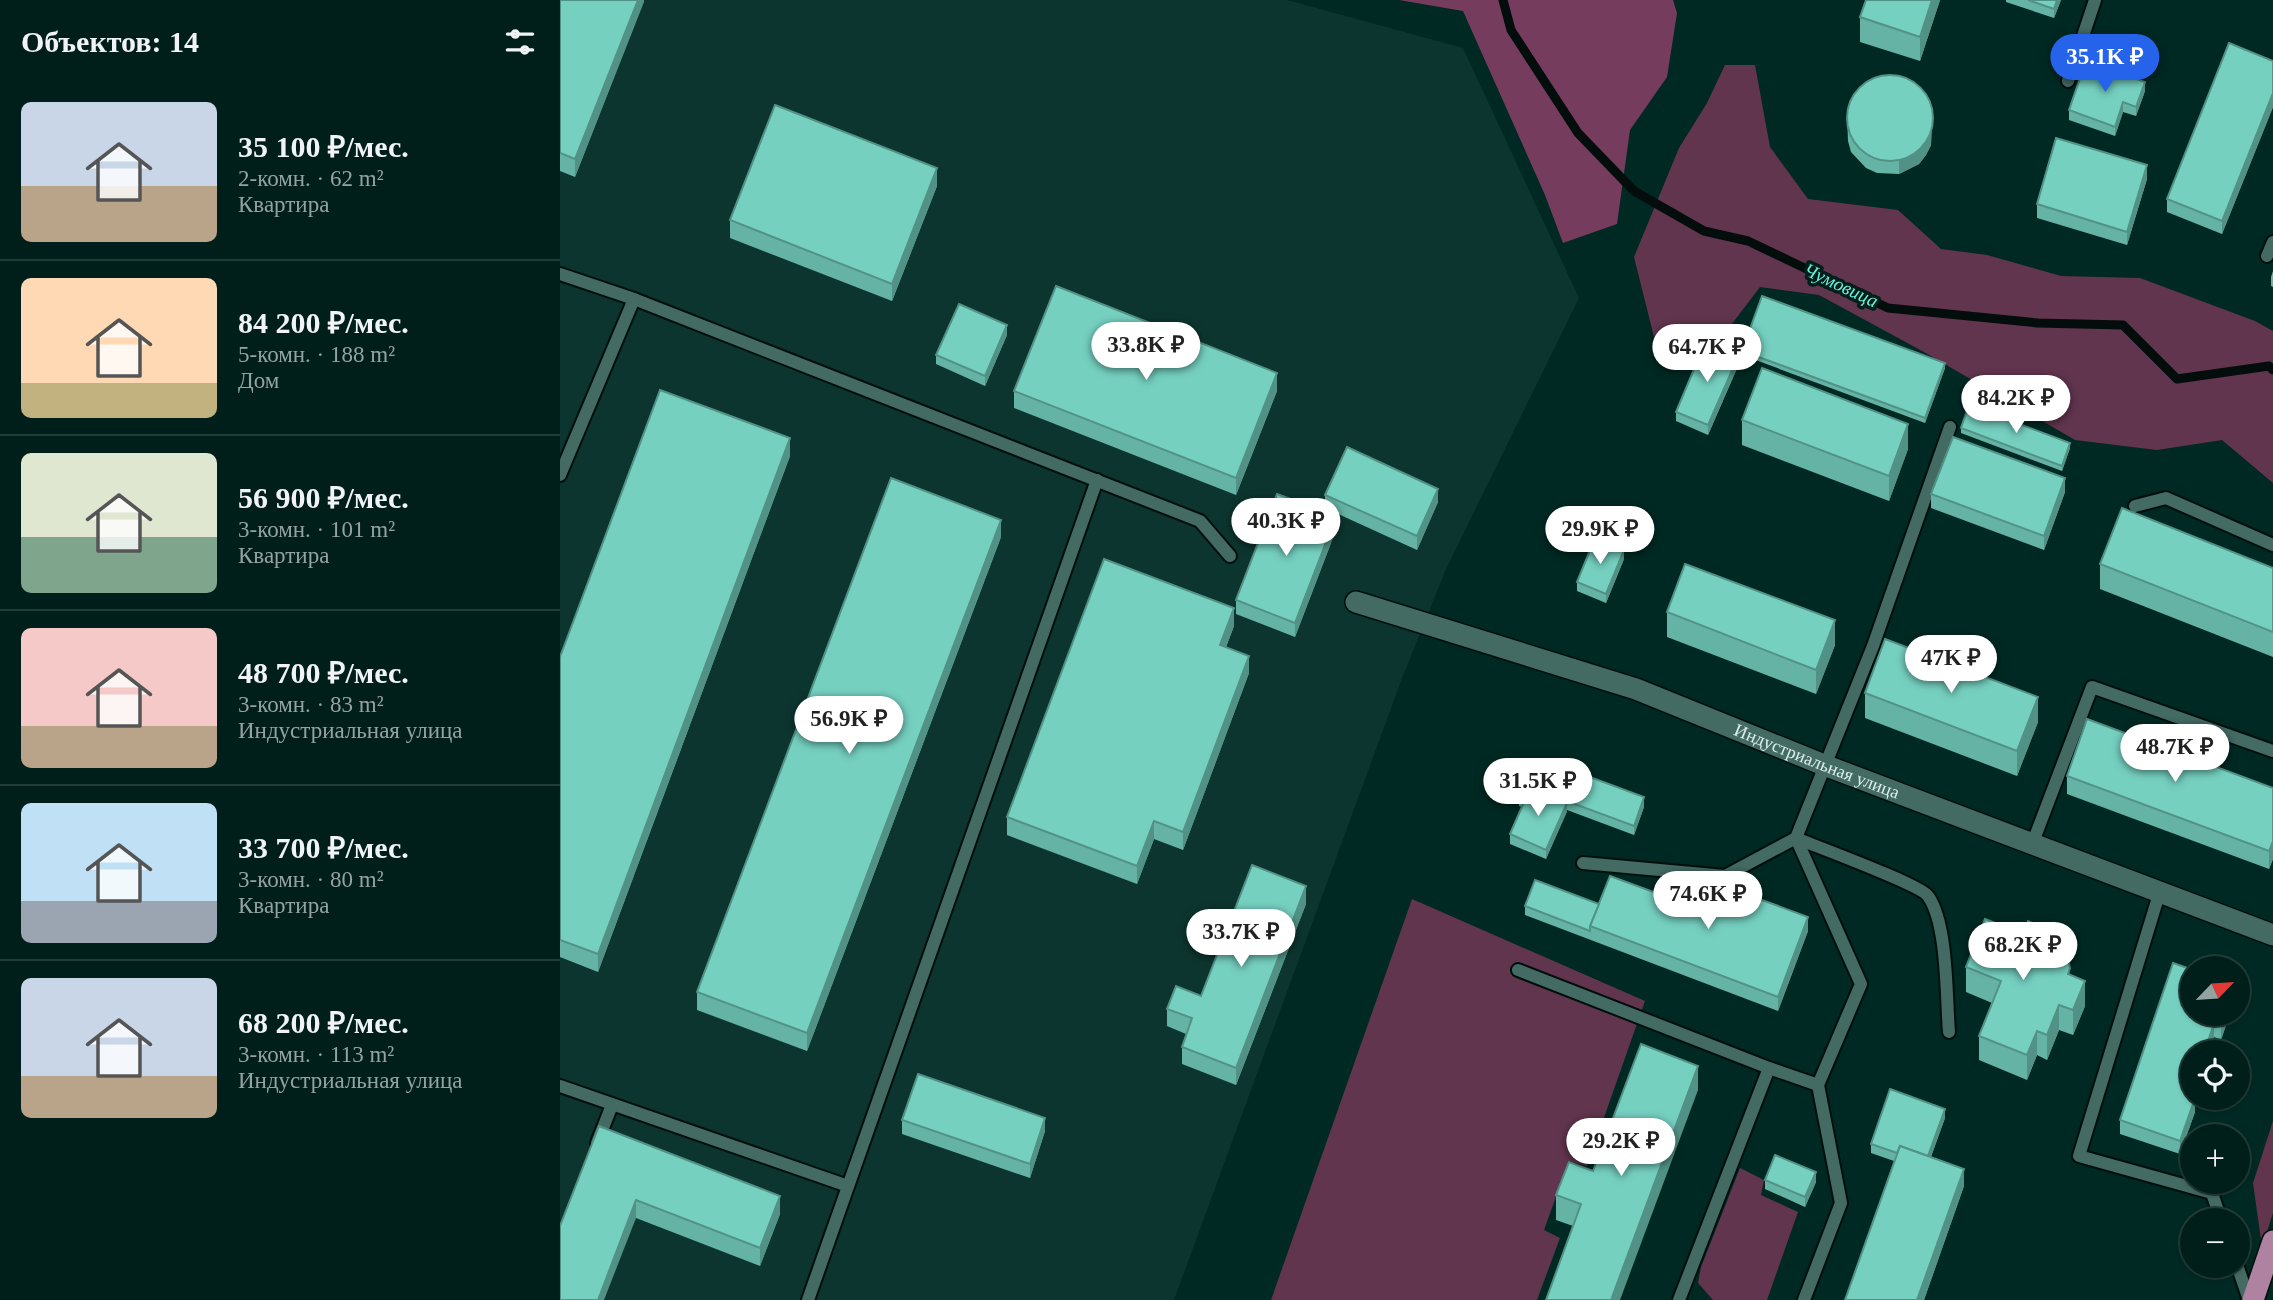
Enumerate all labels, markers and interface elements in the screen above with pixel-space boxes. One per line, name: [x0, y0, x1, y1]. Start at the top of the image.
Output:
icon: filters: [501, 23, 539, 61]
text: Объектов: 14: [21, 25, 199, 58]
pin: 35.1K ₽: [2040, 34, 2170, 94]
text: 35.1K ₽: [2066, 44, 2144, 69]
icon: home: [77, 130, 161, 214]
text: 35 100 ₽/мес.: [238, 130, 409, 163]
text: 2-комн. · 62 m²: [238, 166, 384, 191]
text: Квартира: [238, 192, 329, 217]
water label: Чумовица: [1800, 259, 1882, 311]
icon: home: [77, 306, 161, 390]
text: 84 200 ₽/мес.: [238, 306, 409, 339]
pin: 33.8K ₽: [1081, 322, 1211, 382]
pin: 64.7K ₽: [1642, 324, 1772, 384]
text: 33.8K ₽: [1107, 332, 1185, 357]
text: 64.7K ₽: [1668, 334, 1746, 359]
text: 5-комн. · 188 m²: [238, 342, 395, 367]
text: Дом: [238, 368, 279, 393]
pin: 84.2K ₽: [1951, 376, 2081, 435]
text: 84.2K ₽: [1977, 385, 2055, 410]
icon: home: [77, 481, 161, 565]
text: 56 900 ₽/мес.: [238, 481, 409, 514]
pin: 40.3K ₽: [1221, 498, 1351, 558]
pin: 29.9K ₽: [1535, 506, 1665, 566]
text: 40.3K ₽: [1247, 508, 1325, 533]
text: 29.9K ₽: [1561, 516, 1639, 541]
text: 3-комн. · 101 m²: [238, 517, 395, 542]
text: Квартира: [238, 543, 329, 568]
pin: 47K ₽: [1902, 636, 2000, 695]
text: 47K ₽: [1921, 645, 1981, 670]
icon: home: [77, 656, 161, 740]
text: 48 700 ₽/мес.: [238, 656, 409, 689]
text: 3-комн. · 83 m²: [238, 692, 384, 717]
pin: 56.9K ₽: [784, 696, 914, 756]
text: 56.9K ₽: [810, 706, 888, 731]
text: Индустриальная улица: [238, 718, 463, 743]
street label: Индустриальная улица: [1731, 720, 1902, 803]
pin: 48.7K ₽: [2110, 724, 2240, 784]
text: 48.7K ₽: [2136, 734, 2214, 759]
pin: 31.5K ₽: [1473, 758, 1603, 818]
text: 31.5K ₽: [1499, 768, 1577, 793]
icon: home: [77, 831, 161, 915]
text: 33 700 ₽/мес.: [238, 831, 409, 864]
text: 3-комн. · 80 m²: [238, 867, 384, 892]
pin: 74.6K ₽: [1643, 872, 1773, 931]
text: 74.6K ₽: [1669, 881, 1747, 906]
text: Квартира: [238, 893, 329, 918]
pin: 33.7K ₽: [1176, 909, 1306, 969]
text: 33.7K ₽: [1202, 919, 1280, 944]
pin: 68.2K ₽: [1958, 922, 2088, 982]
text: 68.2K ₽: [1984, 932, 2062, 957]
north arrow: [2180, 956, 2250, 1026]
map controls: [2180, 956, 2250, 1278]
icon: home: [77, 1006, 161, 1090]
text: 68 200 ₽/мес.: [238, 1006, 409, 1039]
button: locate: [2180, 1040, 2250, 1110]
text: 3-комн. · 113 m²: [238, 1042, 394, 1067]
text: Индустриальная улица: [238, 1068, 463, 1093]
pin: 29.2K ₽: [1556, 1118, 1686, 1178]
button: +: [2180, 1124, 2250, 1194]
text: 29.2K ₽: [1582, 1128, 1660, 1153]
button: −: [2180, 1208, 2250, 1278]

